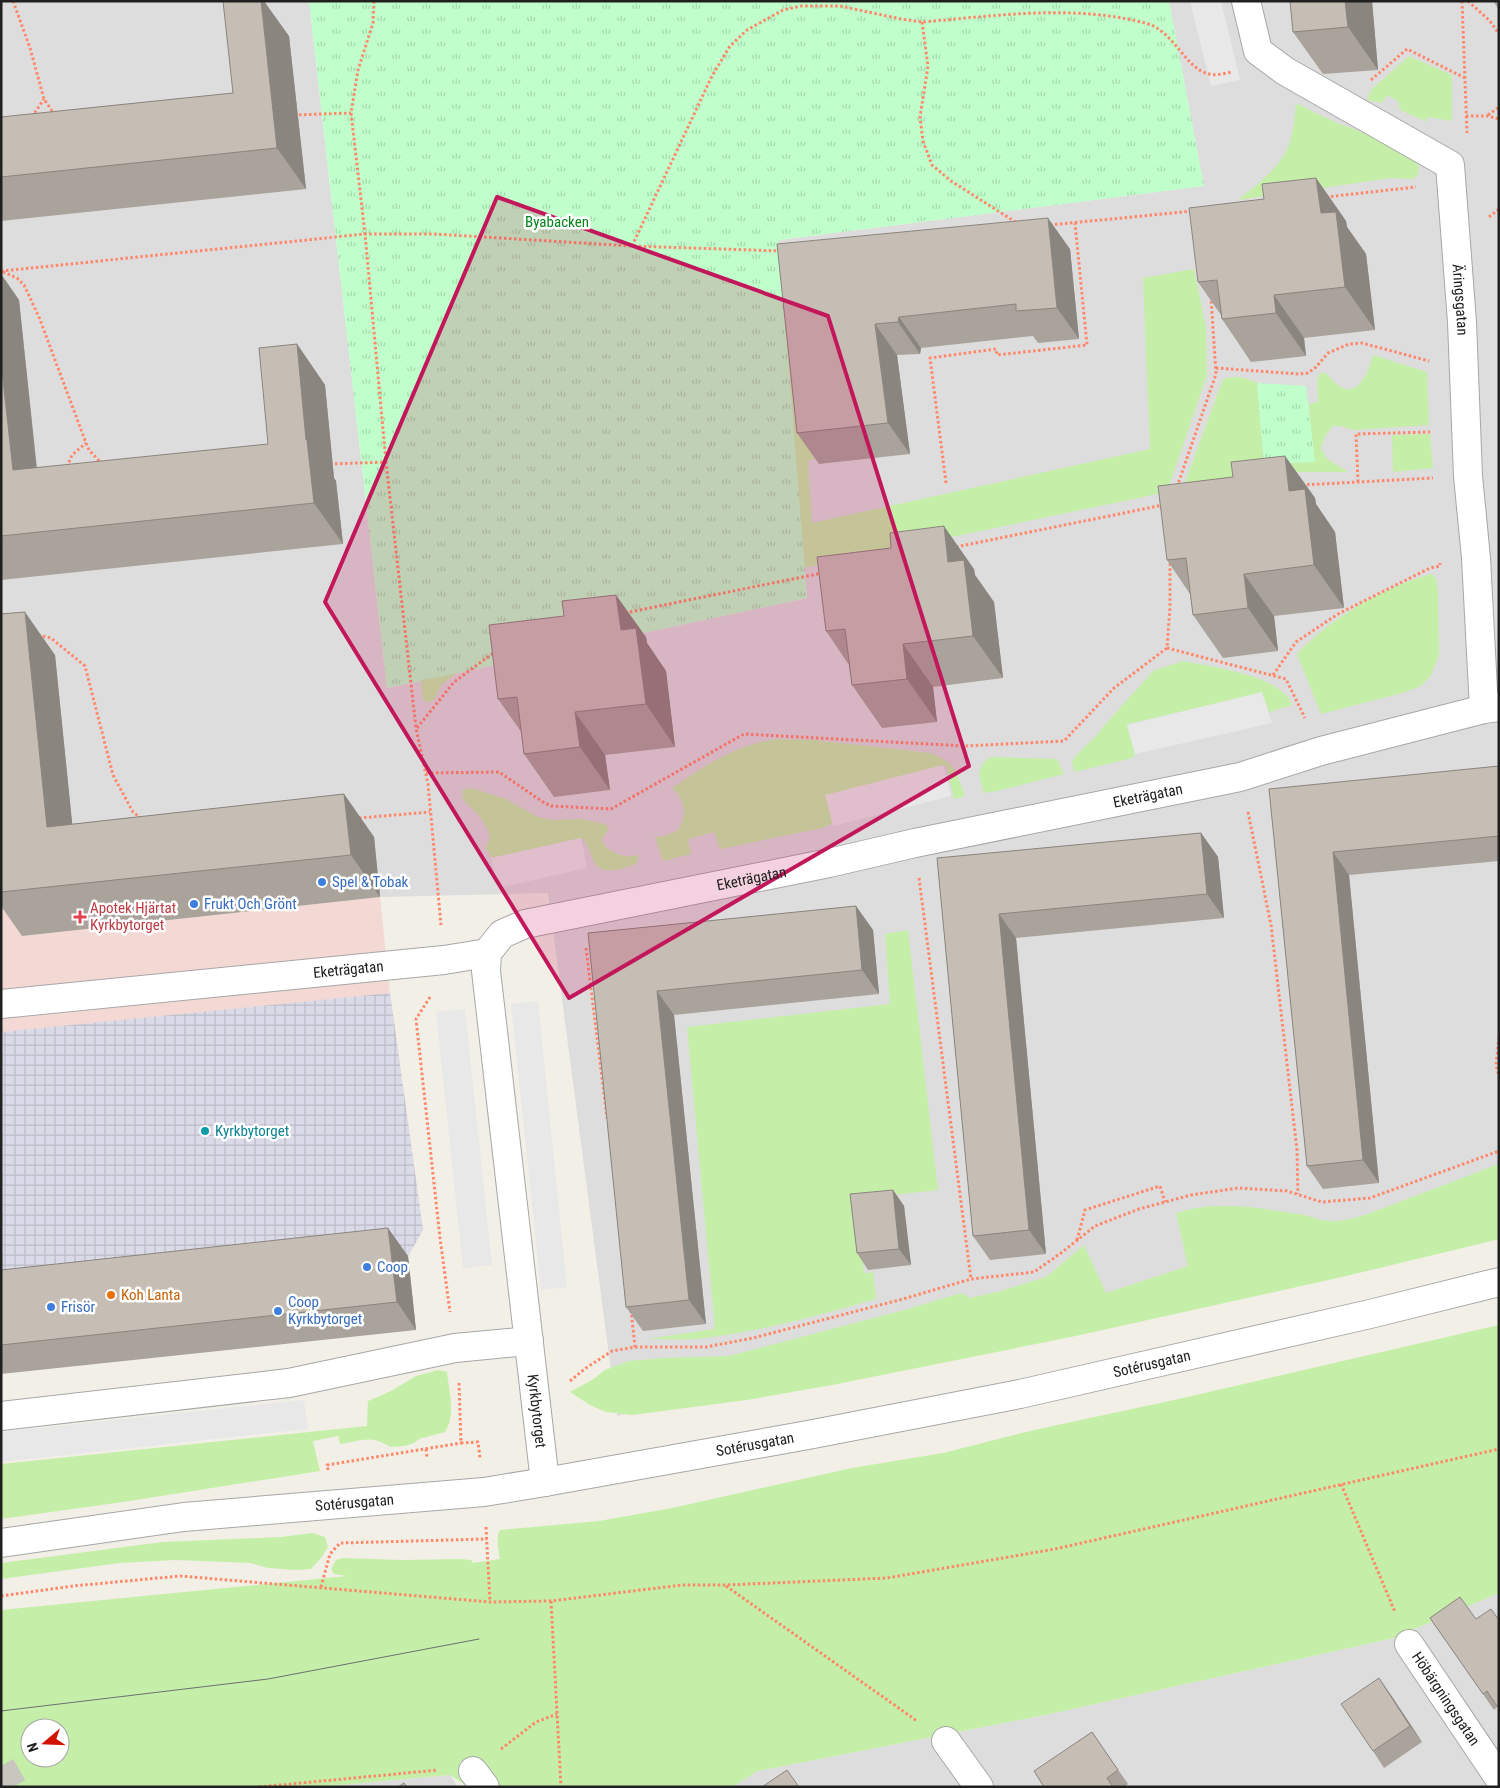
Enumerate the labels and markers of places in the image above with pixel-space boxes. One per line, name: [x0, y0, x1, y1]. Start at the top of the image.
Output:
place label: Spel & Tobak: [332, 873, 409, 891]
marker: Spel & Tobak: [316, 876, 328, 888]
place label: Frukt Och Grönt: [204, 895, 297, 913]
marker: Frukt Och Grönt: [188, 898, 200, 910]
place label: Apotek Hjärtat Kyrkbytorget: [90, 899, 176, 934]
marker: Apotek Hjärtat Kyrkbytorget: [74, 911, 86, 923]
place label: Kyrkbytorget: [215, 1122, 289, 1140]
marker: Kyrkbytorget: [199, 1125, 211, 1137]
place label: Coop: [377, 1258, 408, 1276]
marker: Coop: [361, 1261, 373, 1273]
place label: Koh Lanta: [121, 1286, 180, 1304]
marker: Koh Lanta: [105, 1289, 117, 1301]
place label: Coop Kyrkbytorget: [288, 1293, 362, 1328]
place label: Frisör: [61, 1298, 95, 1316]
marker: Frisör: [45, 1301, 57, 1313]
marker: Coop Kyrkbytorget: [272, 1305, 284, 1317]

